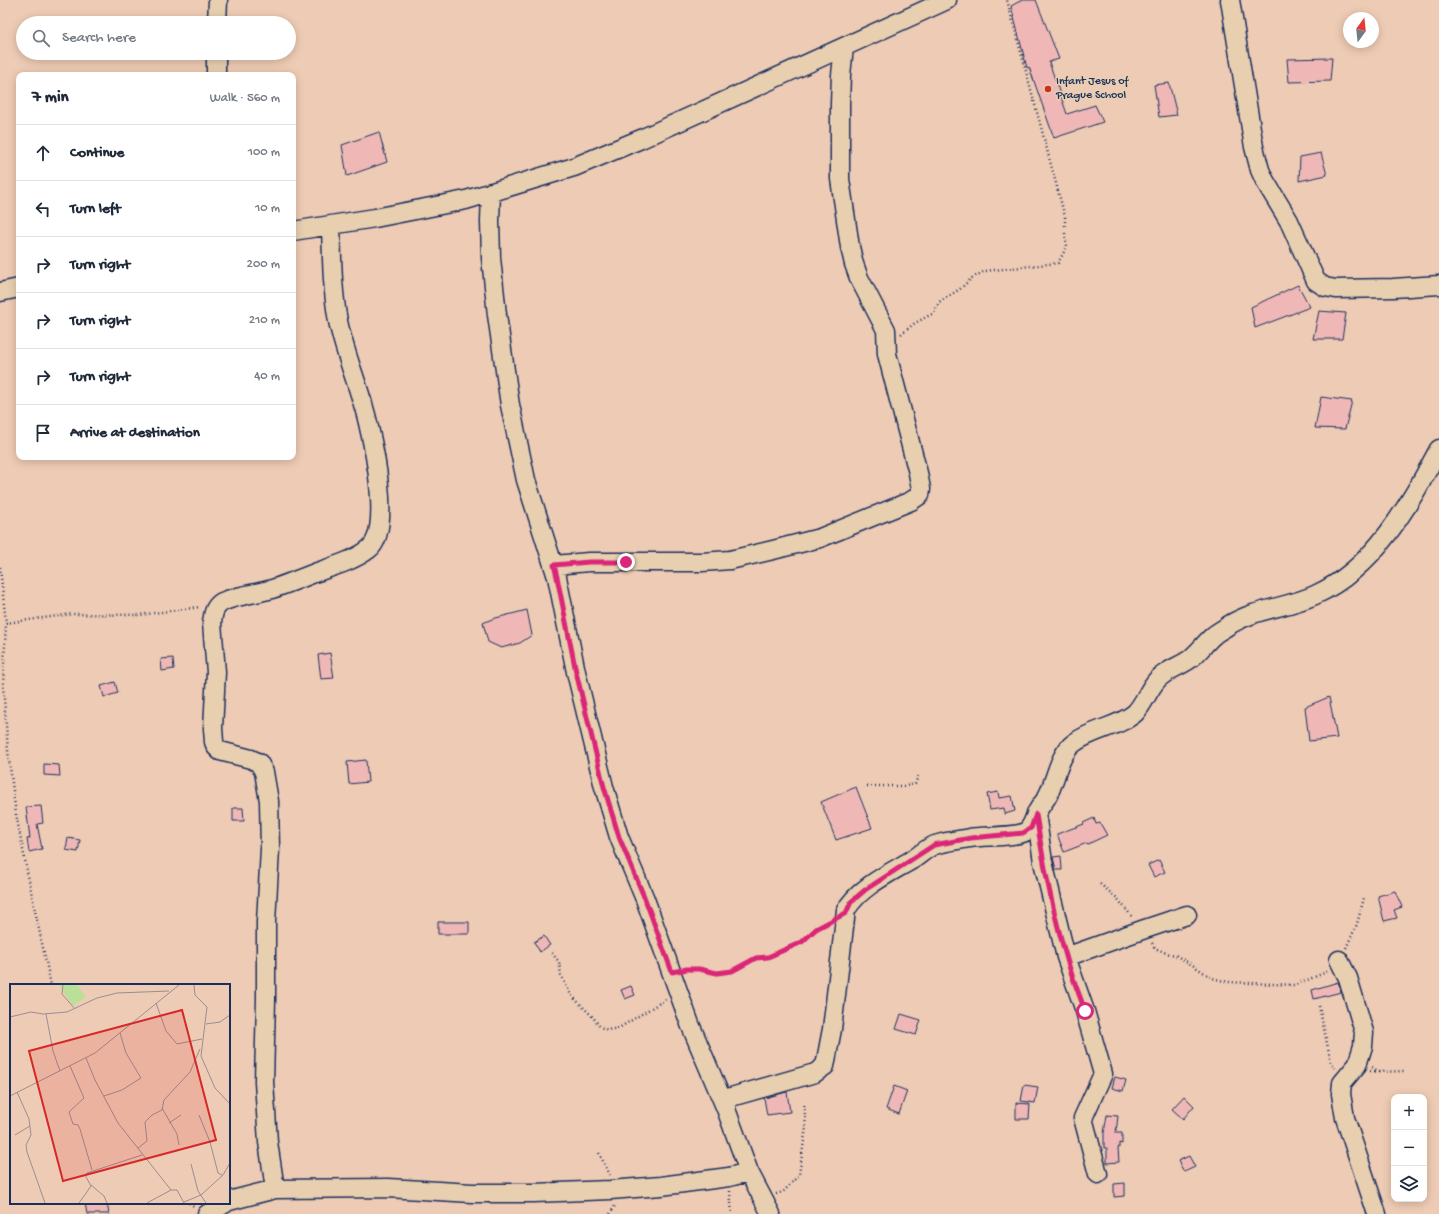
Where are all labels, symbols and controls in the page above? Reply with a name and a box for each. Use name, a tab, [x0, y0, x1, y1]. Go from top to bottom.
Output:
north arrow	[1343, 12, 1379, 48]
search box	[16, 16, 296, 60]
icon: search	[30, 27, 52, 49]
text: Search here	[62, 29, 136, 47]
place label: Infant Jesus of Prague School	[1055, 75, 1129, 103]
marker: Infant Jesus of Prague School	[1043, 84, 1053, 94]
text: 7 min	[32, 88, 69, 108]
text: Walk · 560 m	[210, 91, 280, 106]
icon: ahead	[32, 142, 54, 164]
text: Continue	[70, 144, 124, 162]
text: 100 m	[248, 145, 280, 160]
icon: left	[32, 198, 54, 220]
text: Turn left	[70, 200, 121, 218]
text: 10 m	[255, 201, 280, 216]
icon: right	[32, 254, 54, 276]
text: Turn right	[70, 256, 130, 274]
text: 200 m	[247, 257, 280, 272]
icon: right	[32, 310, 54, 332]
text: Turn right	[70, 312, 130, 330]
text: 210 m	[249, 313, 280, 328]
icon: right	[32, 366, 54, 388]
text: Turn right	[70, 368, 130, 386]
text: 40 m	[254, 369, 280, 384]
icon: arrive	[32, 422, 54, 444]
text: Arrive at destination	[70, 424, 200, 442]
route end	[617, 553, 635, 571]
inset map	[10, 984, 230, 1204]
route start	[1076, 1002, 1094, 1020]
map controls	[1391, 1094, 1427, 1202]
button: +	[1391, 1094, 1427, 1130]
button: −	[1391, 1130, 1427, 1166]
button: layers	[1391, 1166, 1427, 1202]

